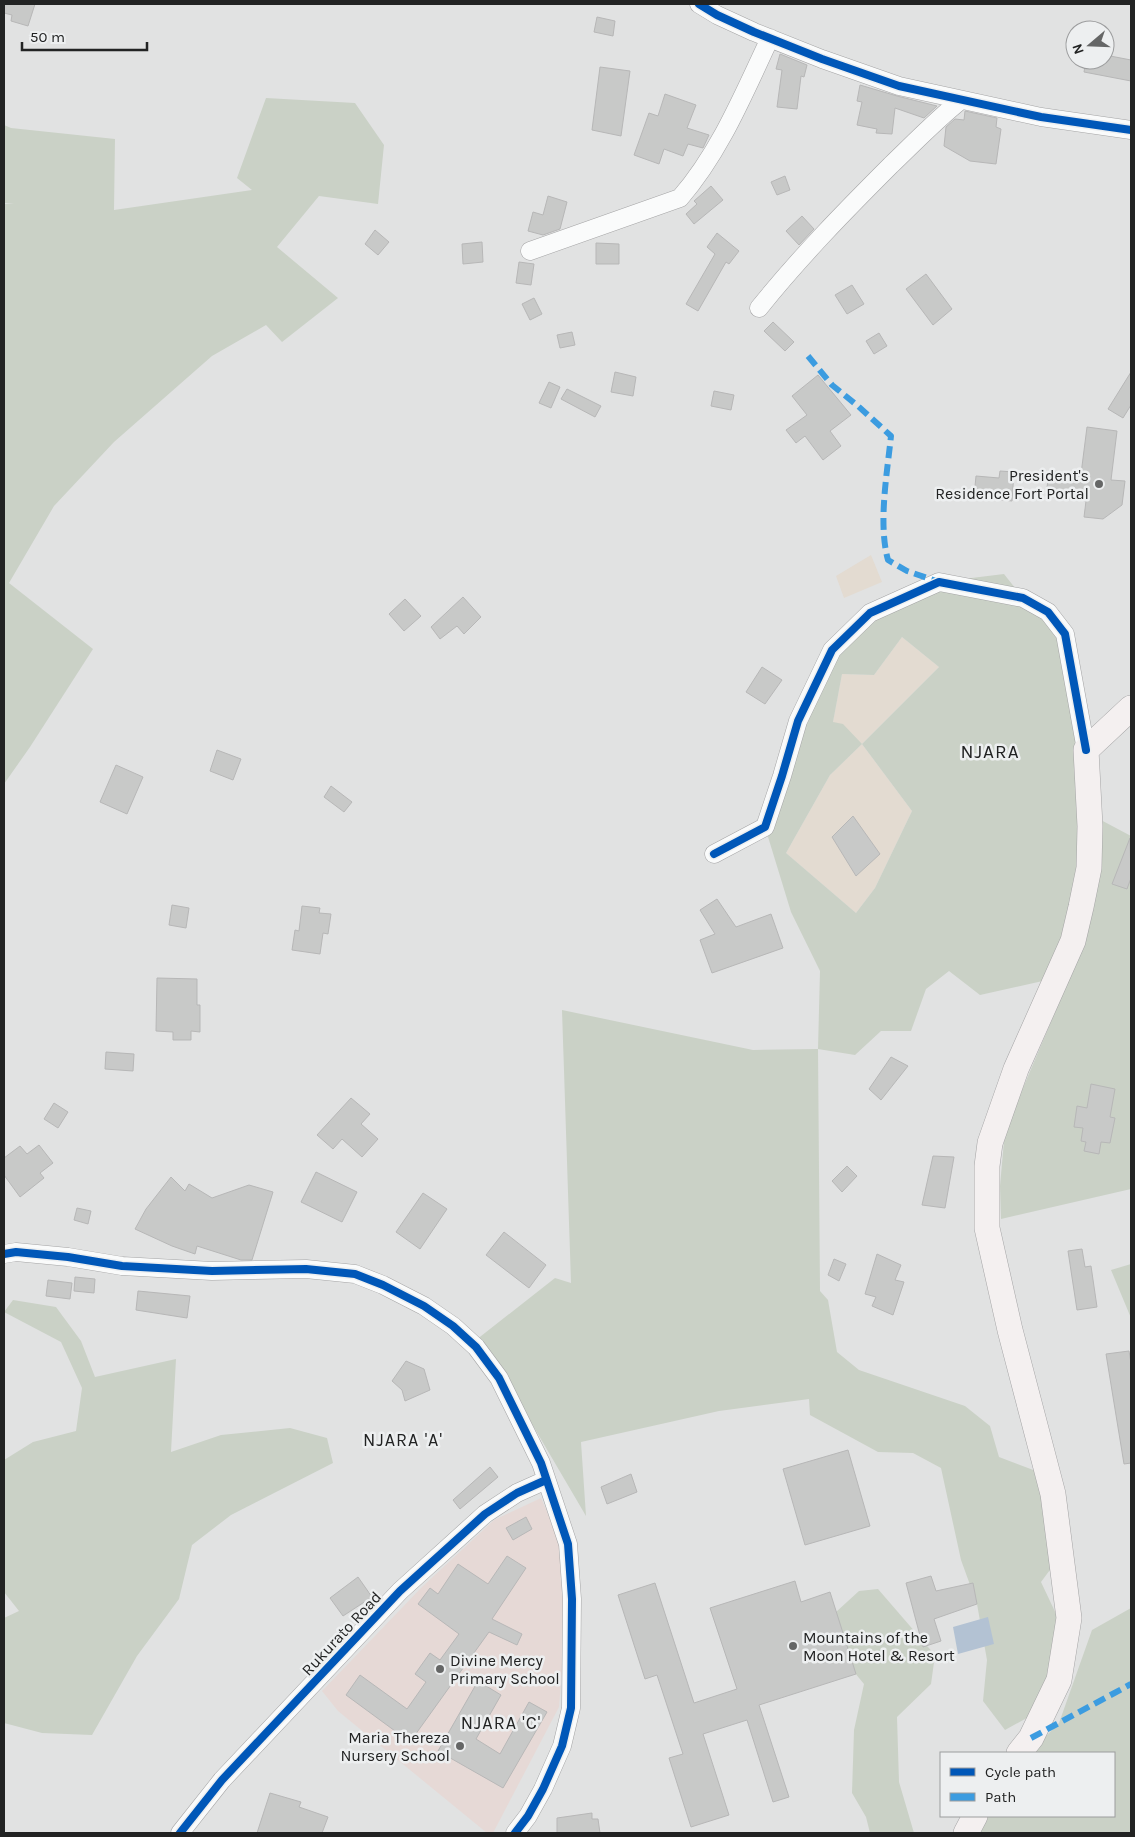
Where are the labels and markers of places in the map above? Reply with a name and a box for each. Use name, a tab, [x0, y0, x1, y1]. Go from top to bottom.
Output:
place label: President's Residence Fort Portal	[935, 466, 1089, 503]
marker: President's Residence Fort Portal	[1093, 478, 1105, 490]
place label: Mountains of the Moon Hotel & Resort	[803, 1628, 955, 1665]
marker: Mountains of the Moon Hotel & Resort	[787, 1640, 799, 1652]
place label: Divine Mercy Primary School	[450, 1651, 560, 1688]
marker: Divine Mercy Primary School	[434, 1663, 446, 1675]
place label: Maria Thereza Nursery School	[340, 1728, 450, 1765]
marker: Maria Thereza Nursery School	[454, 1740, 466, 1752]

